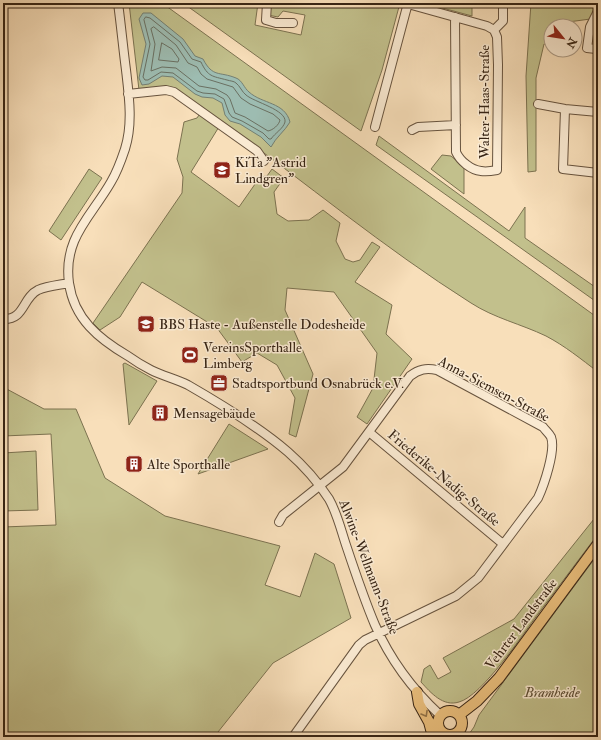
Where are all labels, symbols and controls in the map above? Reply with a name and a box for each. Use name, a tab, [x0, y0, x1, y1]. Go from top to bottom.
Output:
north arrow	[543, 18, 583, 58]
text: N	[563, 34, 580, 51]
street label: Walter-Haas-Straße	[476, 45, 493, 160]
place label: KiTa "Astrid Lindgren"	[235, 154, 306, 187]
school or university icon: KiTa "Astrid Lindgren"	[212, 160, 232, 180]
school or university icon: BBS Haste - Außenstelle Dodesheide	[136, 314, 156, 334]
place label: BBS Haste - Außenstelle Dodesheide	[159, 316, 365, 333]
place label: VereinsSporthalle Limberg	[203, 339, 302, 372]
sports icon: VereinsSporthalle Limberg	[180, 345, 200, 365]
street label: Anna-Siemsen-Straße	[435, 352, 553, 426]
office icon: Stadtsportbund Osnabrück e.V.	[209, 373, 229, 393]
place label: Stadtsportbund Osnabrück e.V.	[232, 375, 404, 393]
building icon: Mensagebäude	[150, 403, 170, 423]
place label: Mensagebäude	[173, 405, 255, 422]
street label: Friederike-Nadig-Straße	[384, 426, 504, 530]
building icon: Alte Sporthalle	[124, 454, 144, 474]
place label: Alte Sporthalle	[146, 456, 230, 474]
street label: Alwine-Wellmann-Straße	[335, 496, 403, 637]
street label: Vehrter Landstraße	[481, 575, 561, 673]
park label: Bramheide	[523, 684, 580, 701]
one-way arrow	[420, 710, 427, 717]

